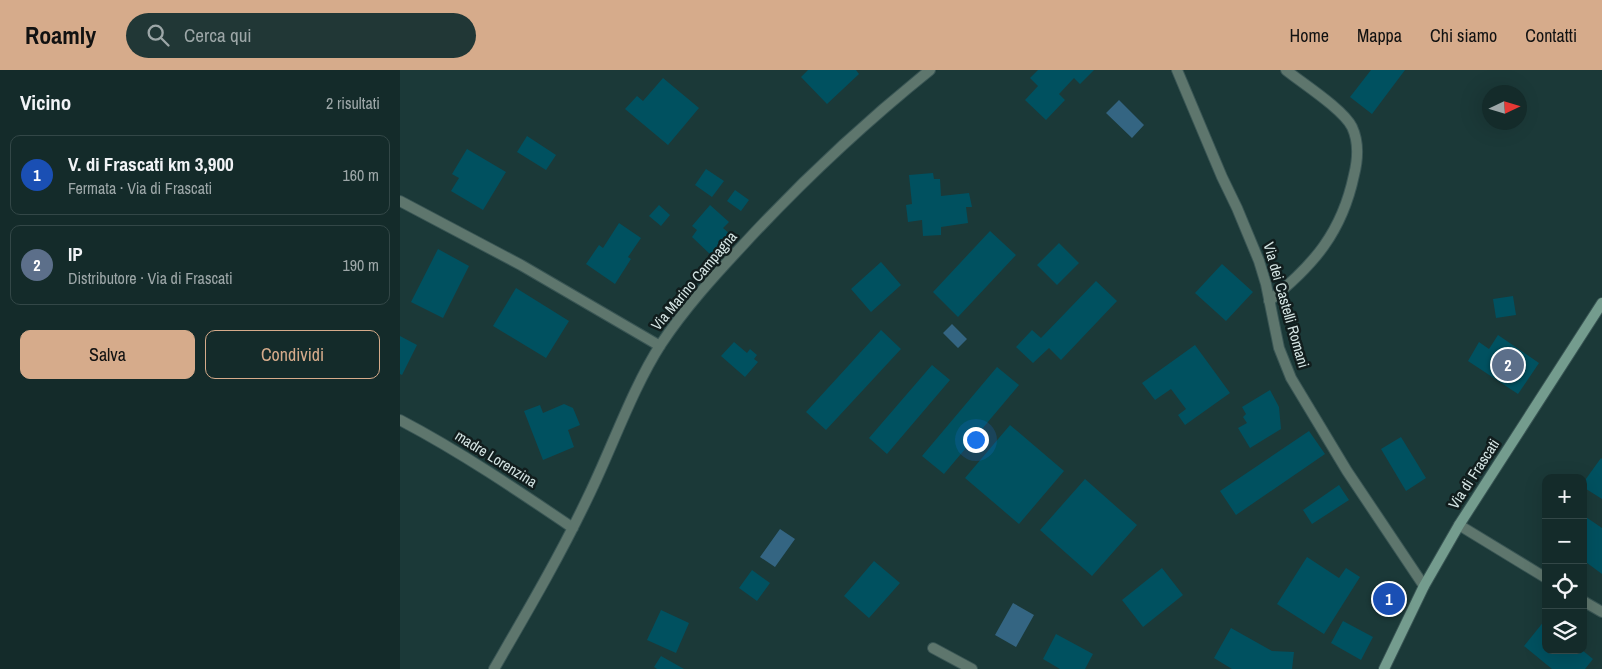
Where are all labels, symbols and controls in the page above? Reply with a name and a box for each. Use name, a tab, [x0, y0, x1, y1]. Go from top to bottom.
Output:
search box	[126, 13, 476, 58]
text: Roamly	[25, 19, 96, 51]
icon: search	[144, 21, 172, 49]
text: Cerca qui	[184, 22, 252, 48]
text: Home	[1290, 23, 1329, 48]
text: Mappa	[1357, 23, 1402, 48]
text: Chi siamo	[1430, 23, 1497, 48]
text: Contatti	[1525, 23, 1577, 48]
north arrow	[1482, 85, 1527, 130]
text: Vicino	[20, 88, 71, 117]
text: 2 risultati	[326, 92, 380, 114]
text: V. di Frascati km 3,900	[68, 151, 234, 177]
text: 1	[33, 164, 41, 186]
text: 160 m	[343, 164, 379, 186]
text: Fermata · Via di Frascati	[68, 177, 212, 199]
street label: Via Marino Campagna	[646, 226, 741, 335]
street label: Via dei Castelli Romani	[1259, 240, 1314, 370]
text: IP	[68, 241, 83, 267]
text: 2	[33, 254, 41, 276]
text: 190 m	[343, 254, 379, 276]
text: Distributore · Via di Frascati	[68, 267, 233, 289]
button: Salva	[20, 330, 195, 379]
button: Condividi	[205, 330, 380, 379]
pin: 2	[1492, 346, 1524, 384]
street label: madre Lorenzina	[451, 425, 541, 492]
your location	[963, 427, 989, 453]
street label: Via di Frascati	[1443, 435, 1504, 513]
map controls	[1542, 474, 1587, 654]
button: +	[1542, 474, 1587, 519]
button: −	[1542, 519, 1587, 564]
button: locate	[1542, 564, 1587, 609]
pin: 1	[1373, 580, 1405, 618]
button: layers	[1542, 609, 1587, 654]

